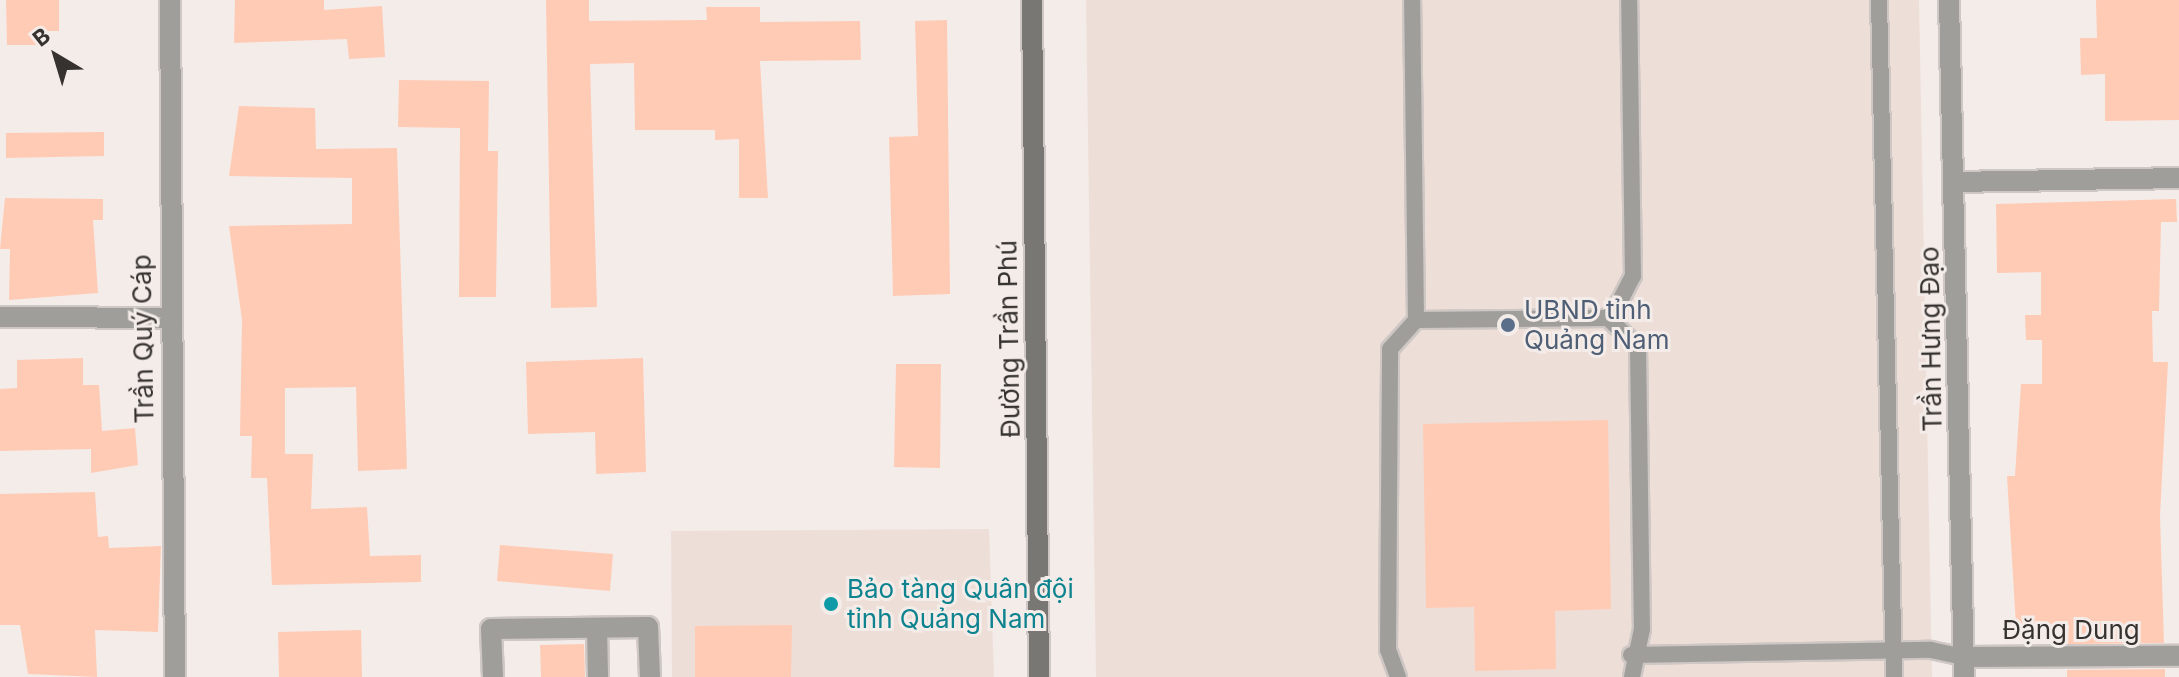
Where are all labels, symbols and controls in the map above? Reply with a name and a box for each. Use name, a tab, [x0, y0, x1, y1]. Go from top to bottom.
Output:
north arrow	[16, 16, 96, 96]
text: B	[27, 22, 55, 52]
street label: Đường Trần Phú	[992, 240, 1026, 438]
street label: Trần Hưng Đạo	[1914, 246, 1948, 432]
street label: Trần Quý Cáp	[126, 254, 160, 424]
place label: UBND tỉnh Quảng Nam	[1524, 294, 1669, 356]
marker: UBND tỉnh Quảng Nam	[1499, 316, 1517, 334]
place label: Bảo tàng Quân đội tỉnh Quảng Nam	[847, 573, 1074, 634]
marker: Bảo tàng Quân đội tỉnh Quảng Nam	[822, 595, 840, 613]
street label: Đặng Dung	[2002, 614, 2140, 646]

